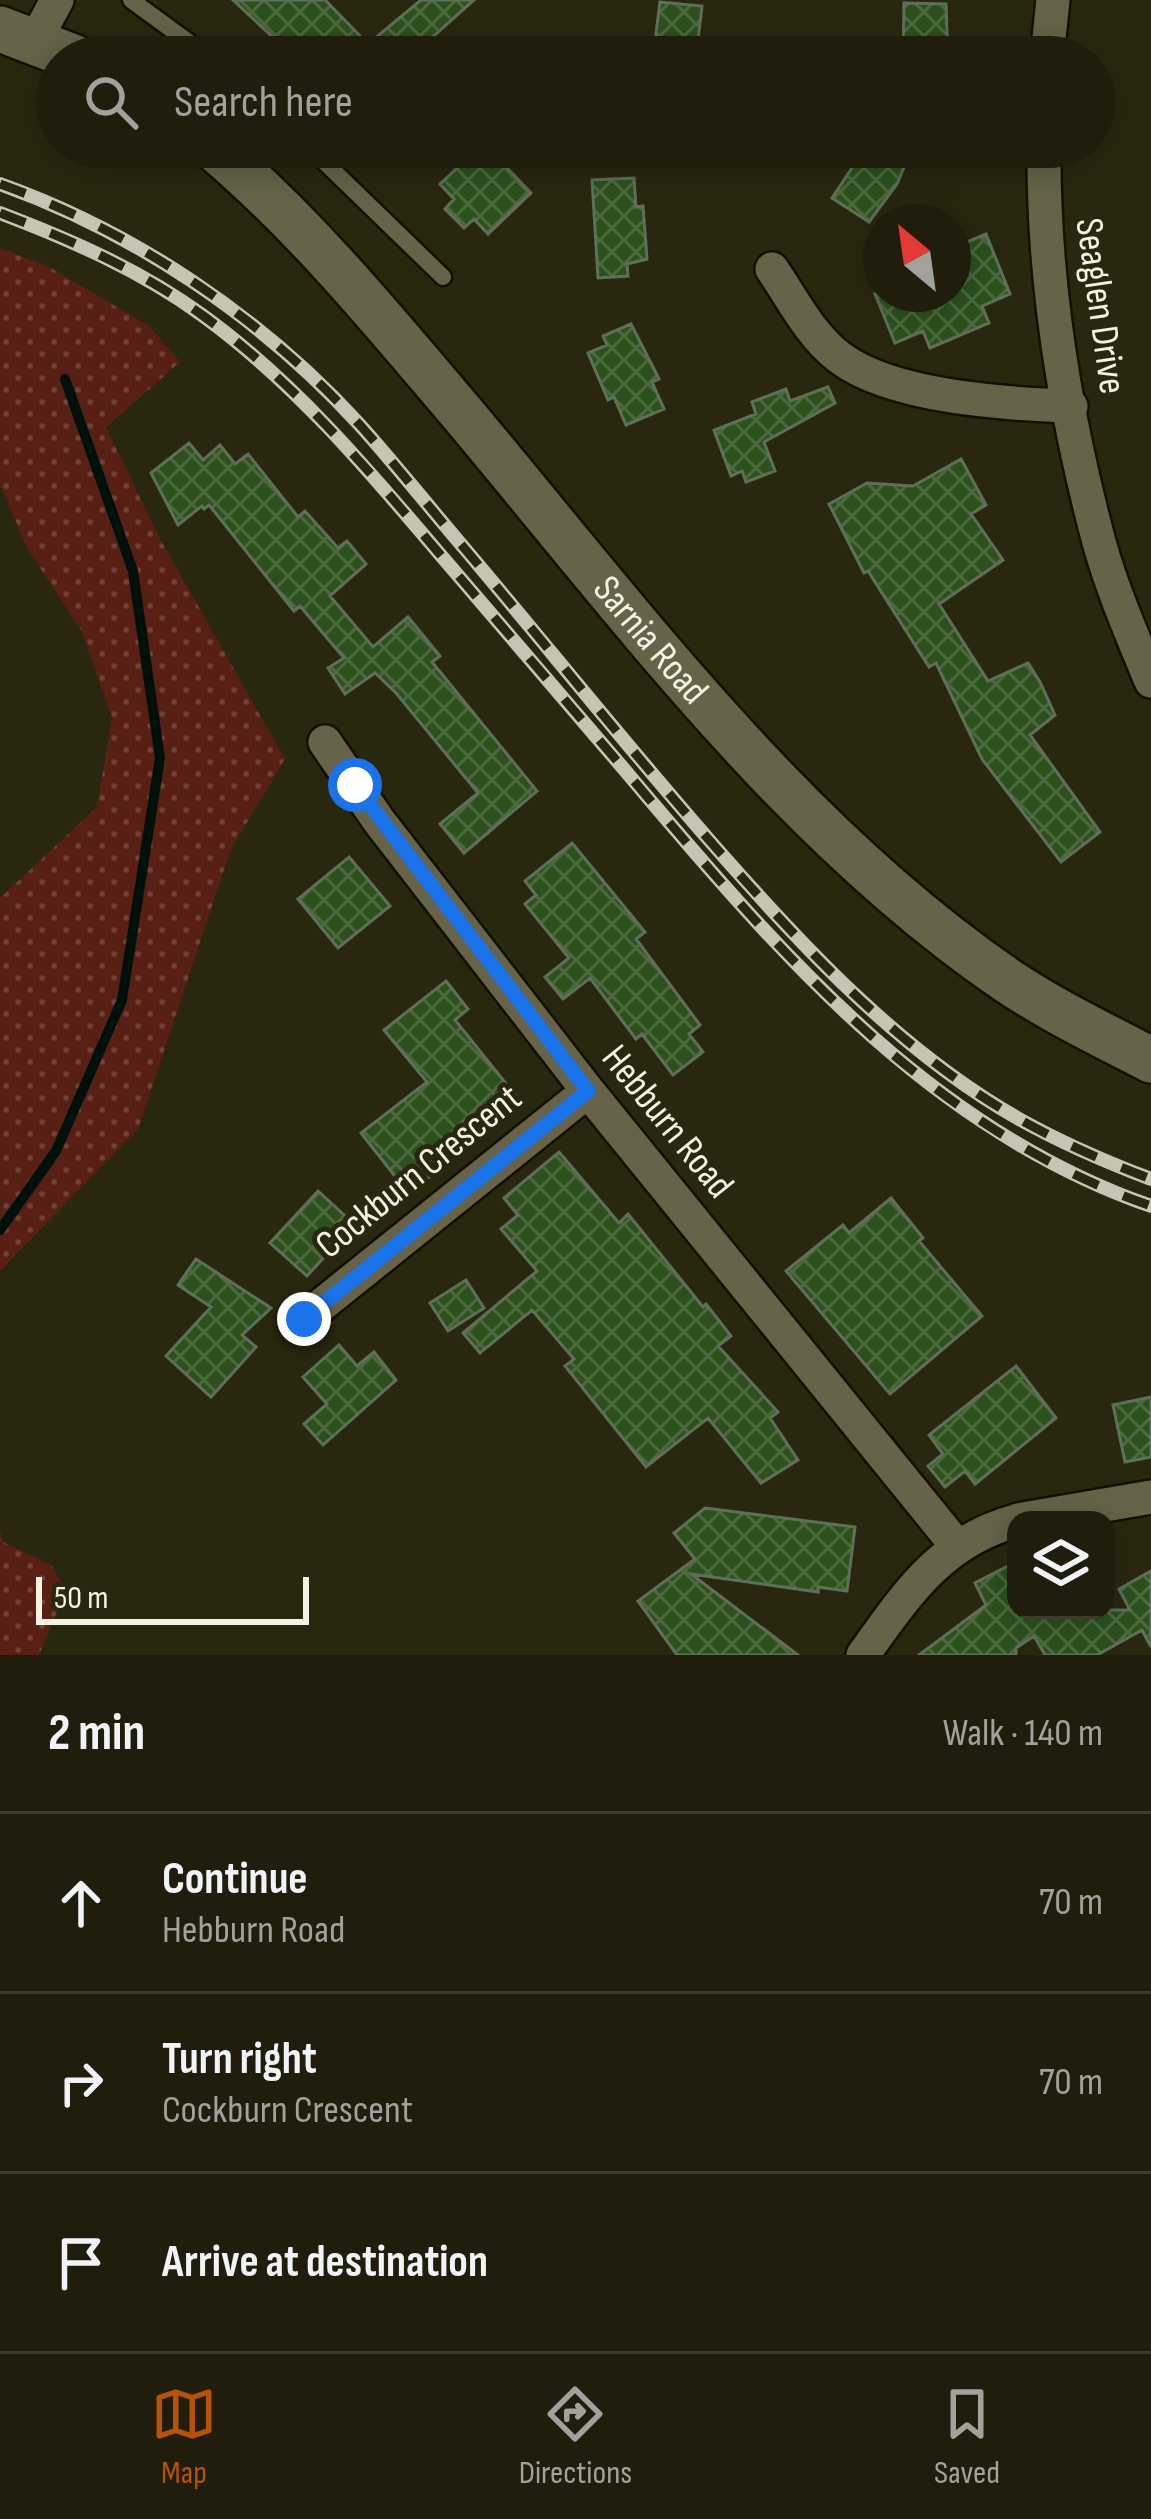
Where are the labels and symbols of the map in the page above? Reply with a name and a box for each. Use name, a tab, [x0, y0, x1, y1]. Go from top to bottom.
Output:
north arrow	[863, 204, 971, 312]
street label: Seaglen Drive	[1064, 215, 1136, 397]
street label: Sarnia Road	[583, 567, 718, 714]
route start	[328, 758, 382, 812]
street label: Hebburn Road	[591, 1036, 743, 1208]
street label: Cockburn Crescent	[307, 1075, 531, 1269]
route end	[277, 1292, 331, 1346]
scale bar	[36, 1571, 309, 1624]

